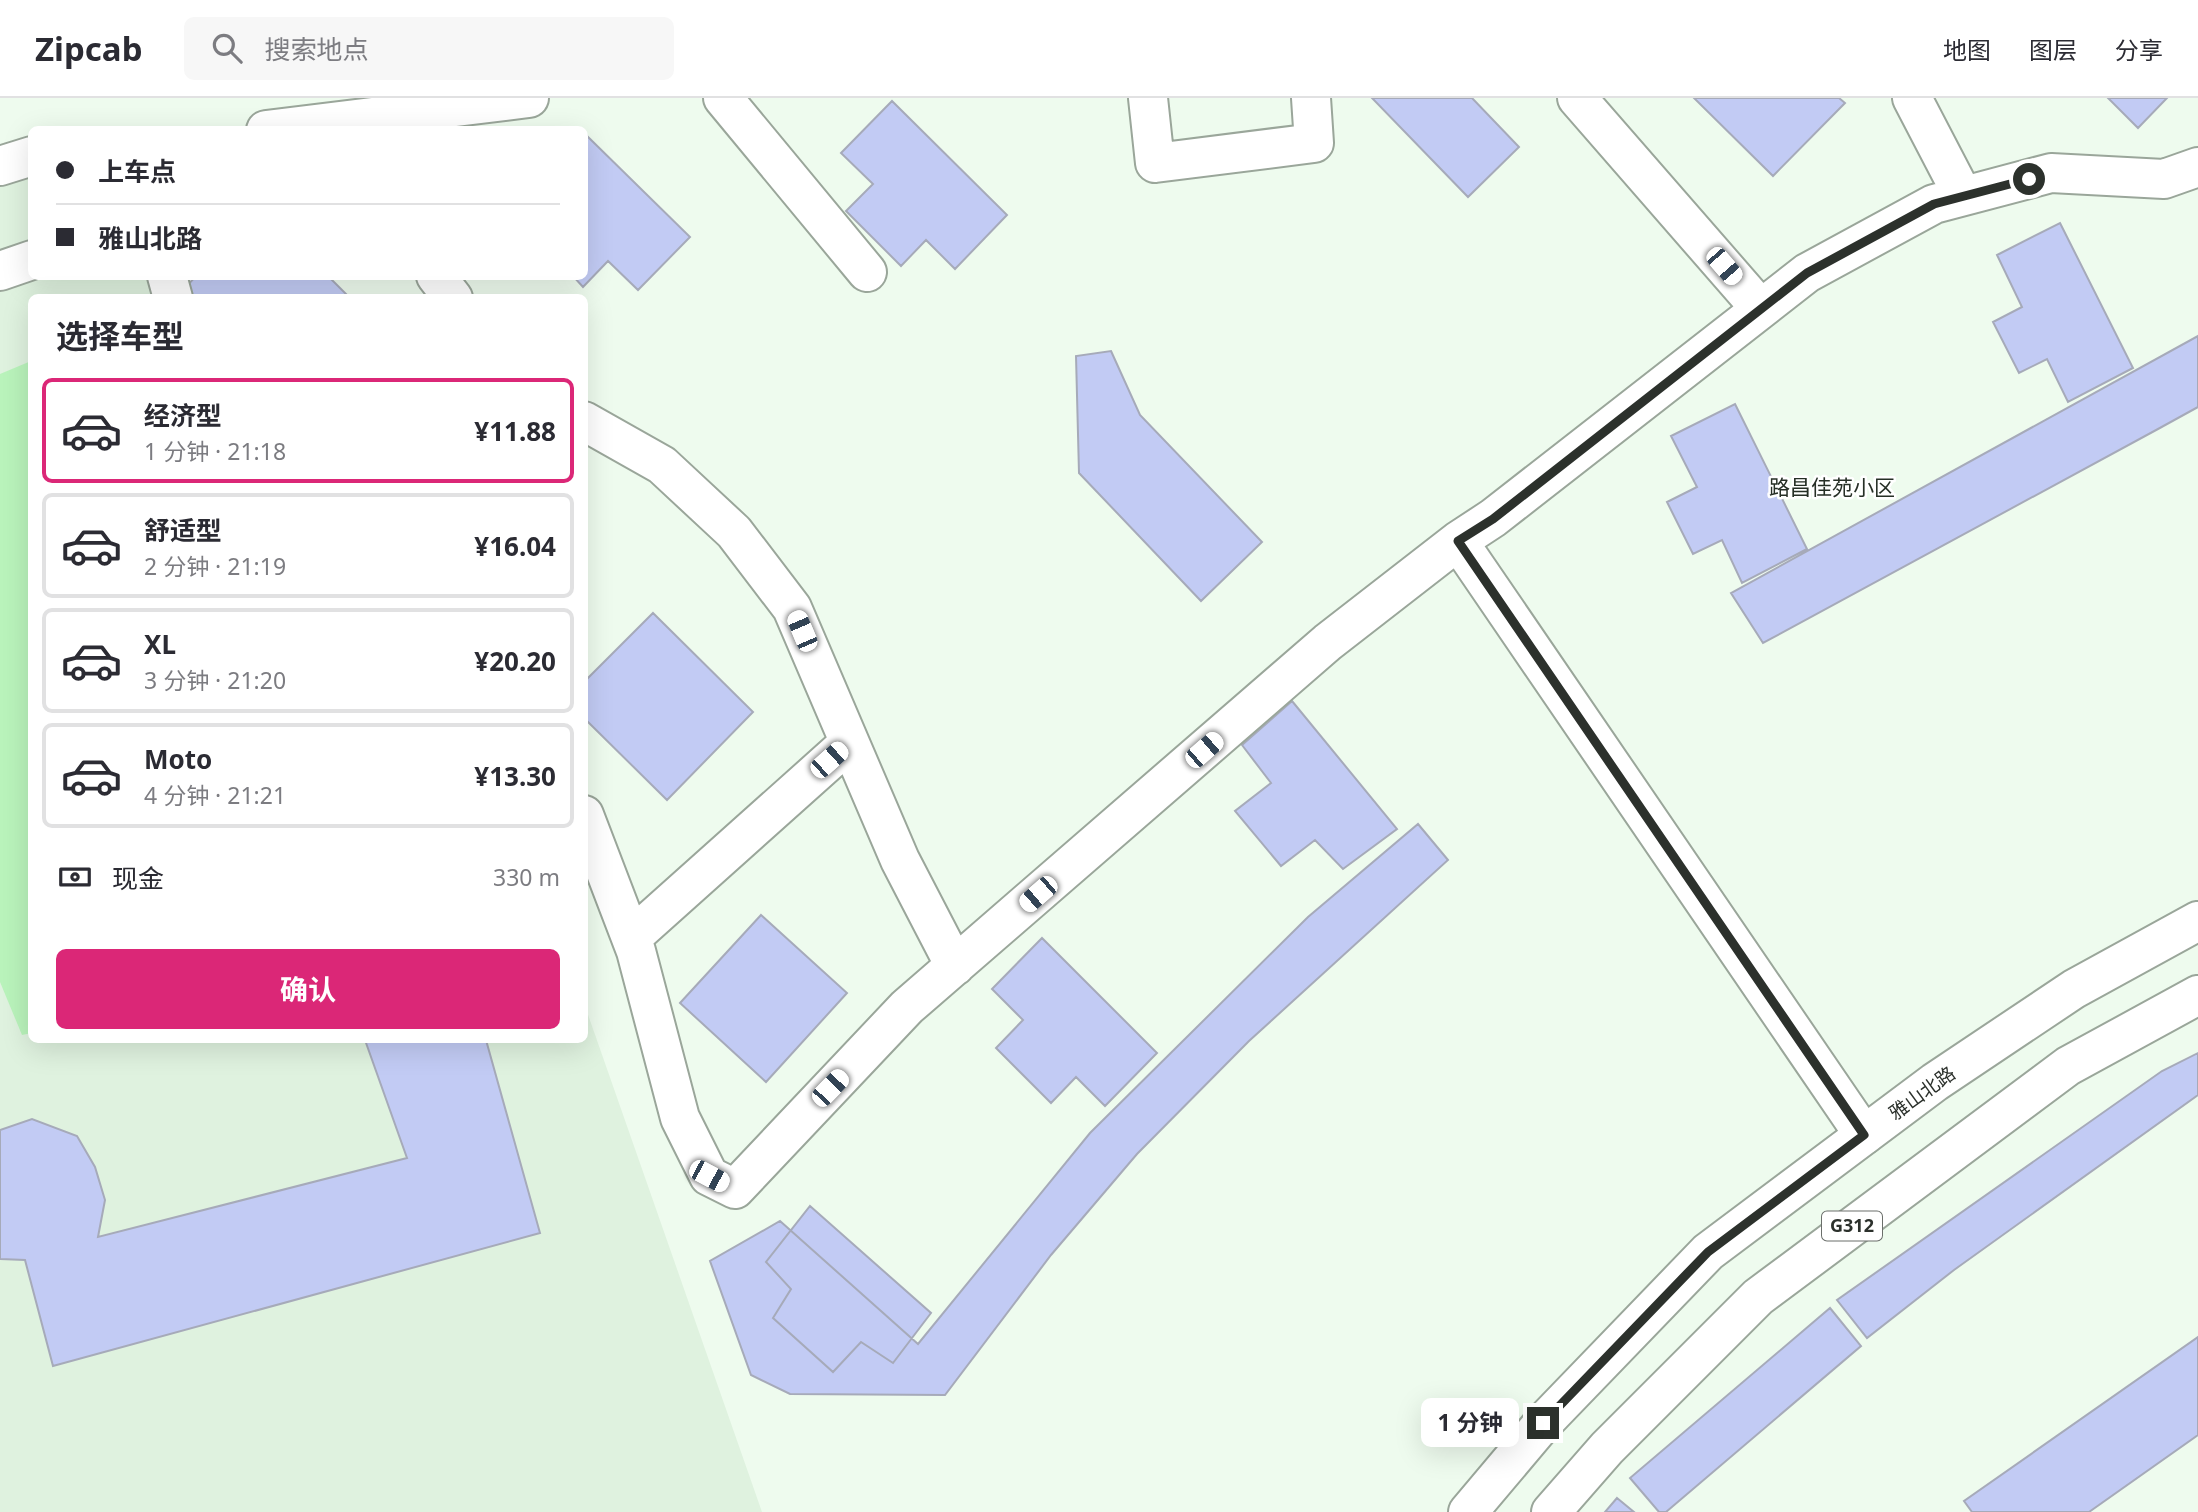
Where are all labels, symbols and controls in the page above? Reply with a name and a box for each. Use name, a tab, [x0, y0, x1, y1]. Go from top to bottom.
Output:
search box	[184, 17, 674, 80]
text: Zipcab	[35, 26, 142, 71]
icon: search	[208, 29, 246, 67]
text: 搜索地点	[264, 31, 369, 67]
text: 地图	[1943, 33, 1991, 66]
text: 图层	[2029, 33, 2077, 66]
text: 分享	[2115, 33, 2163, 66]
text: 上车点	[98, 153, 176, 189]
route start	[2013, 163, 2045, 195]
text: 雅山北路	[98, 220, 202, 256]
car	[1703, 243, 1746, 289]
text: 选择车型	[56, 314, 184, 357]
text: 经济型	[144, 397, 222, 433]
icon: car	[60, 399, 123, 462]
text: ¥11.88	[474, 413, 556, 449]
text: 1 分钟 · 21:18	[144, 435, 286, 467]
district label: 路昌佳苑小区	[1769, 473, 1895, 501]
text: 舒适型	[144, 512, 222, 548]
icon: car	[60, 514, 123, 577]
text: ¥16.04	[474, 528, 556, 564]
text: 2 分钟 · 21:19	[144, 550, 286, 582]
car	[785, 608, 820, 654]
text: XL	[144, 626, 176, 662]
icon: car	[60, 629, 123, 692]
text: ¥20.20	[474, 643, 556, 679]
text: 3 分钟 · 21:20	[144, 664, 286, 696]
car	[1182, 728, 1227, 772]
car	[807, 738, 852, 782]
text: Moto	[144, 741, 212, 777]
icon: car	[60, 744, 123, 807]
text: ¥13.30	[474, 758, 556, 794]
text: 4 分钟 · 21:21	[144, 779, 286, 811]
icon: cash	[56, 858, 94, 896]
text: 现金	[112, 860, 164, 896]
text: 330 m	[493, 861, 560, 893]
car	[1016, 872, 1061, 916]
button: 确认	[56, 949, 560, 1029]
street label: 雅山北路	[1884, 1060, 1960, 1126]
car	[808, 1066, 853, 1110]
car	[686, 1157, 733, 1195]
road number: G312	[1822, 1212, 1882, 1240]
callout: 1 分钟	[1420, 1398, 1518, 1448]
text: 1 分钟	[1437, 1406, 1503, 1438]
route end	[1527, 1407, 1559, 1439]

